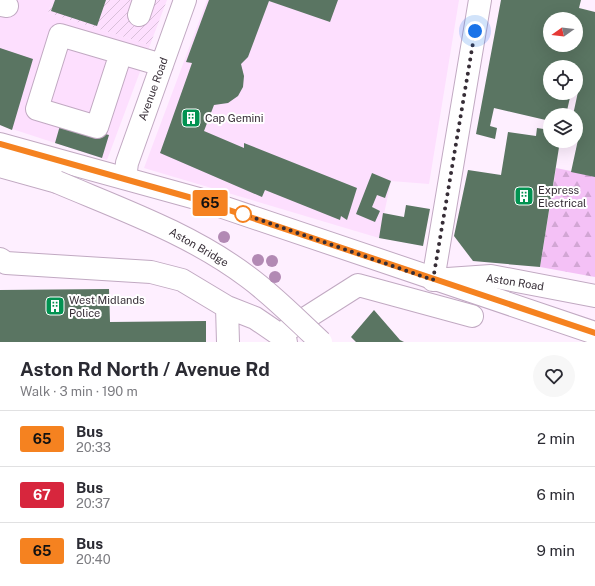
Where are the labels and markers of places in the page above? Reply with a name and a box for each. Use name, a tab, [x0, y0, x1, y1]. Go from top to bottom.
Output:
building icon: Cap Gemini	[180, 107, 202, 129]
place label: Cap Gemini	[205, 112, 263, 124]
place label: Express Electrical	[538, 184, 586, 209]
building icon: Express Electrical	[513, 185, 535, 207]
unlabelled marker	[234, 205, 252, 223]
place label: West Midlands Police	[69, 294, 145, 319]
building icon: West Midlands Police	[44, 295, 66, 317]

